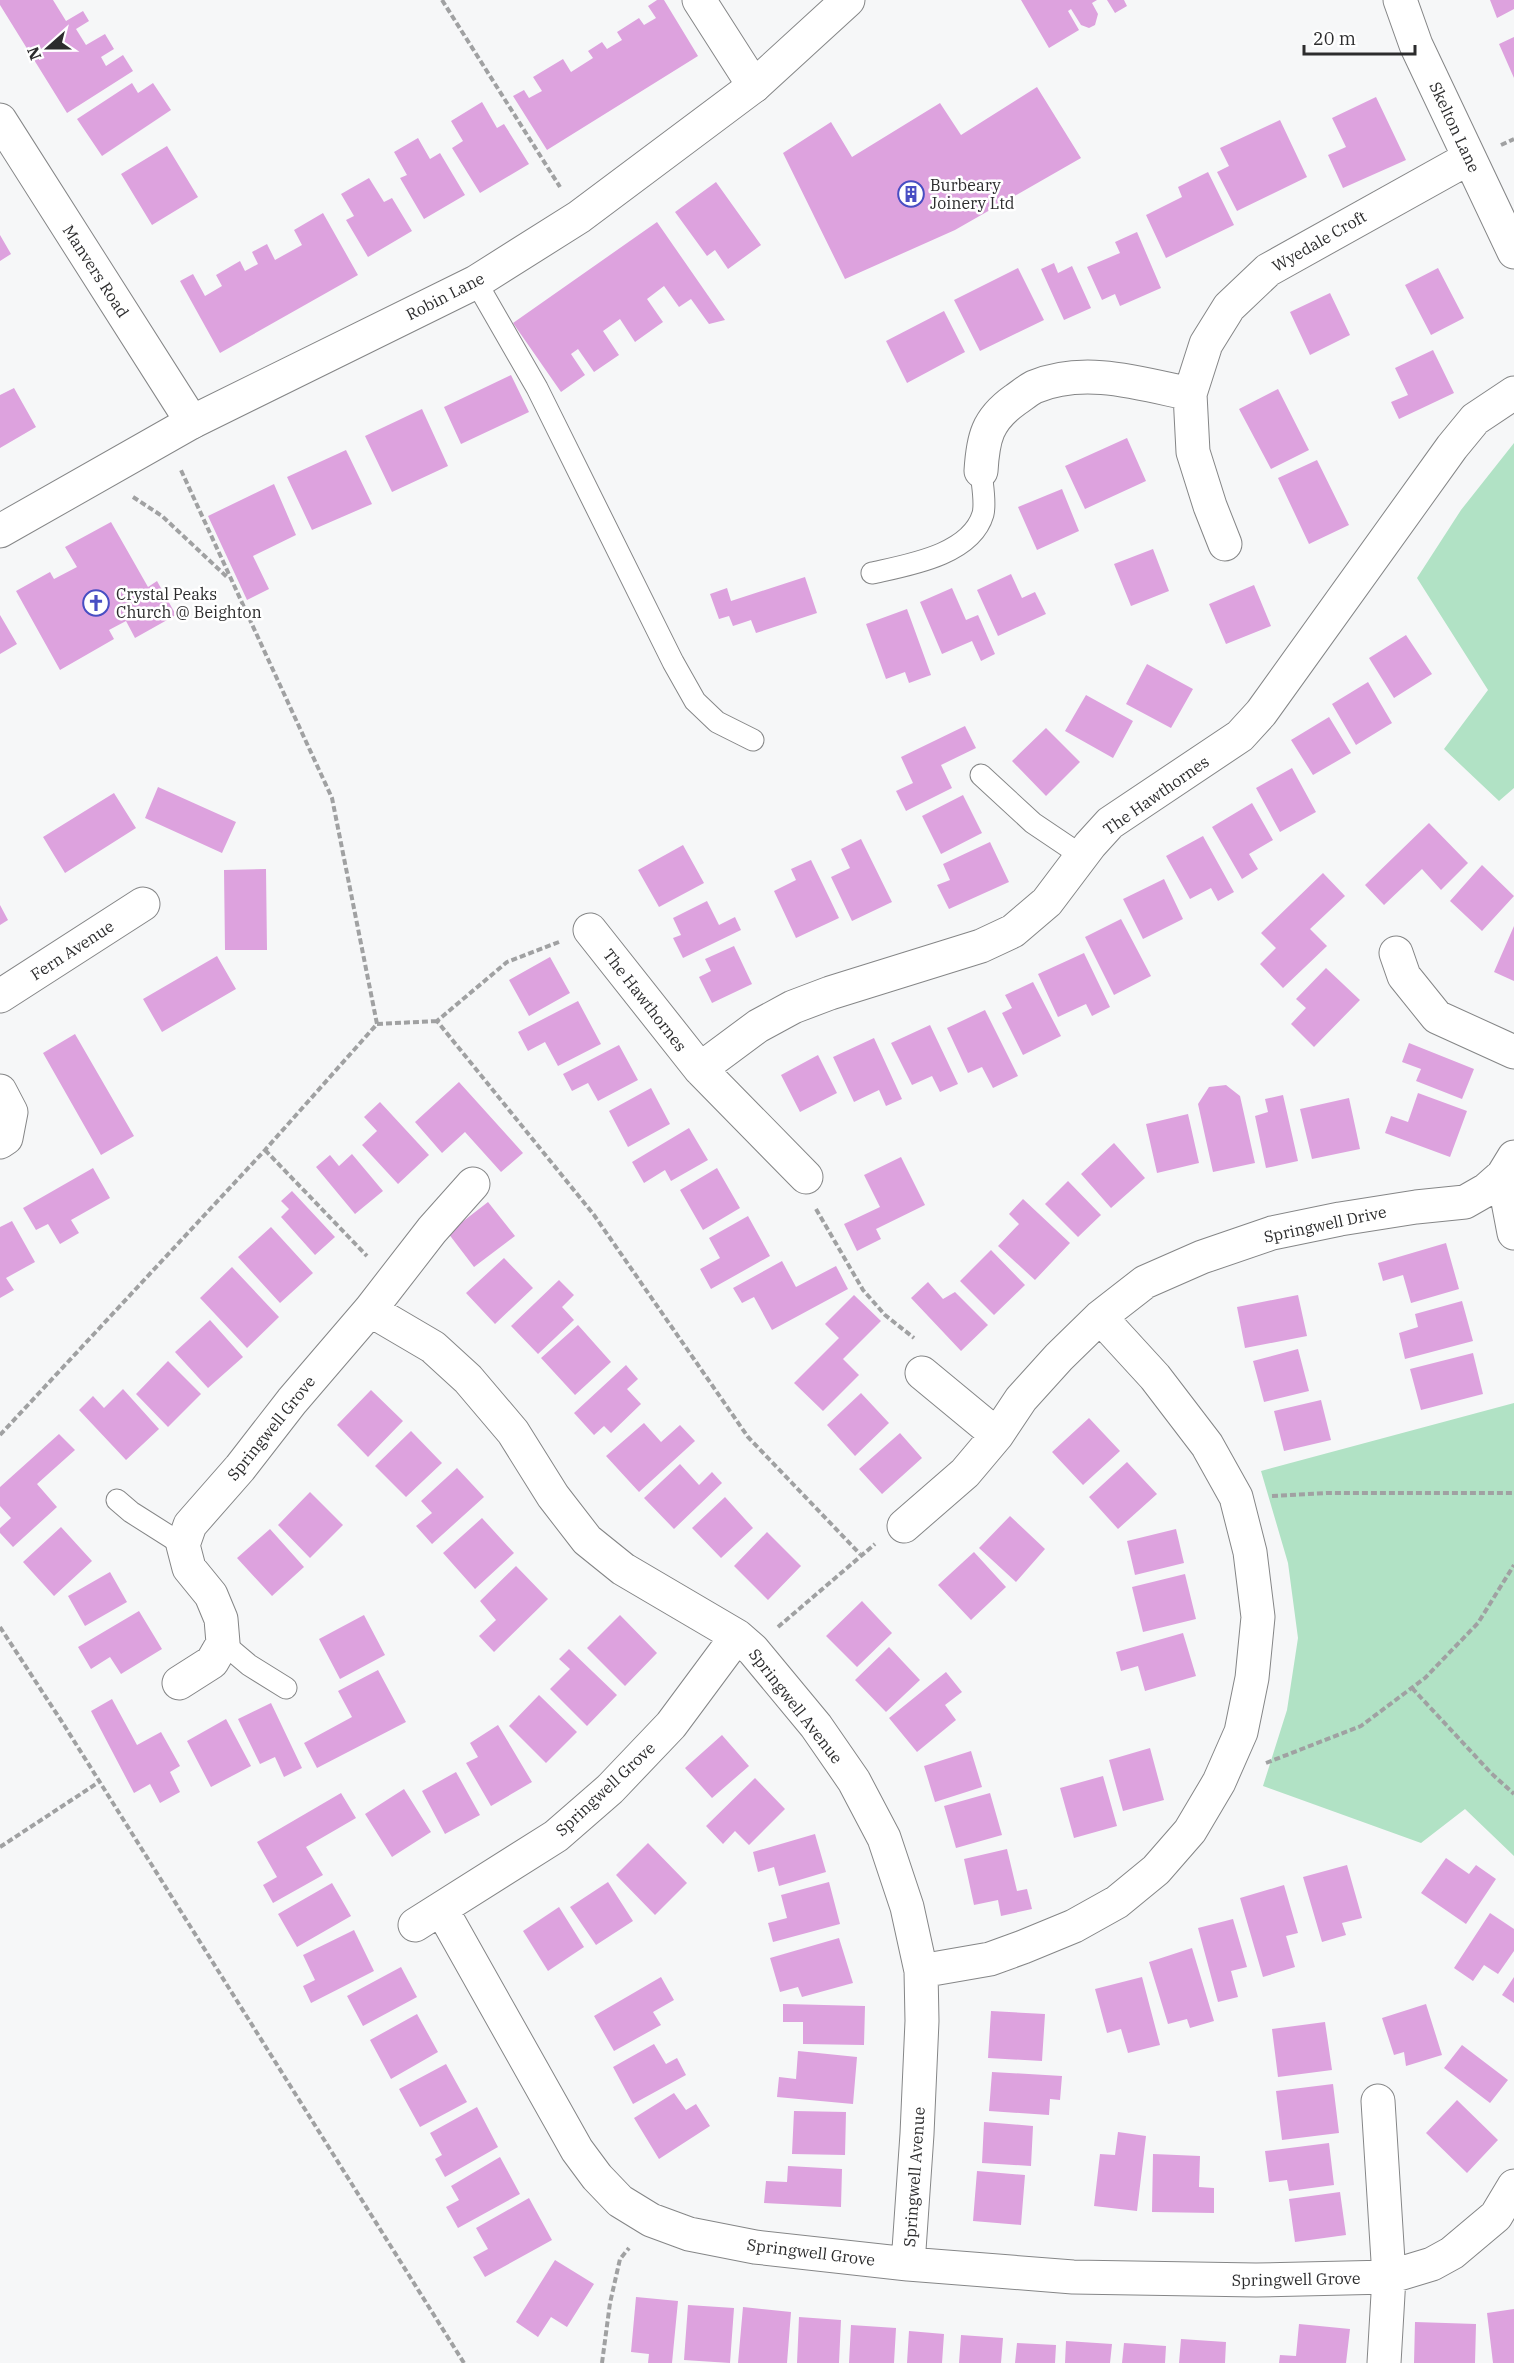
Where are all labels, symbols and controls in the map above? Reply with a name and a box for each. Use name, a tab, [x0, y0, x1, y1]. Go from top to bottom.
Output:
north arrow	[18, 18, 78, 78]
scale bar	[1304, 18, 1415, 56]
text: 20 m	[1313, 27, 1356, 50]
text: N	[22, 44, 46, 63]
street label: Skelton Lane	[1425, 79, 1485, 175]
place label: Burbeary Joinery Ltd	[930, 175, 1015, 213]
building icon: Burbeary Joinery Ltd	[896, 179, 926, 209]
street label: Wyedale Croft	[1268, 206, 1370, 276]
street label: Manvers Road	[59, 221, 134, 321]
street label: Robin Lane	[403, 268, 487, 324]
place label: Crystal Peaks Church @ Beighton	[116, 584, 262, 622]
church icon: Crystal Peaks Church @ Beighton	[81, 588, 111, 618]
street label: The Hawthornes	[1099, 751, 1213, 839]
street label: Fern Avenue	[27, 916, 117, 984]
street label: The Hawthornes	[599, 945, 691, 1055]
street label: Springwell Drive	[1262, 1201, 1388, 1247]
street label: Springwell Grove	[223, 1372, 319, 1484]
street label: Springwell Avenue	[745, 1644, 847, 1768]
street label: Springwell Grove	[551, 1738, 659, 1840]
street label: Springwell Avenue	[899, 2106, 929, 2248]
street label: Springwell Grove	[746, 2234, 876, 2270]
street label: Springwell Grove	[1231, 2268, 1361, 2290]

